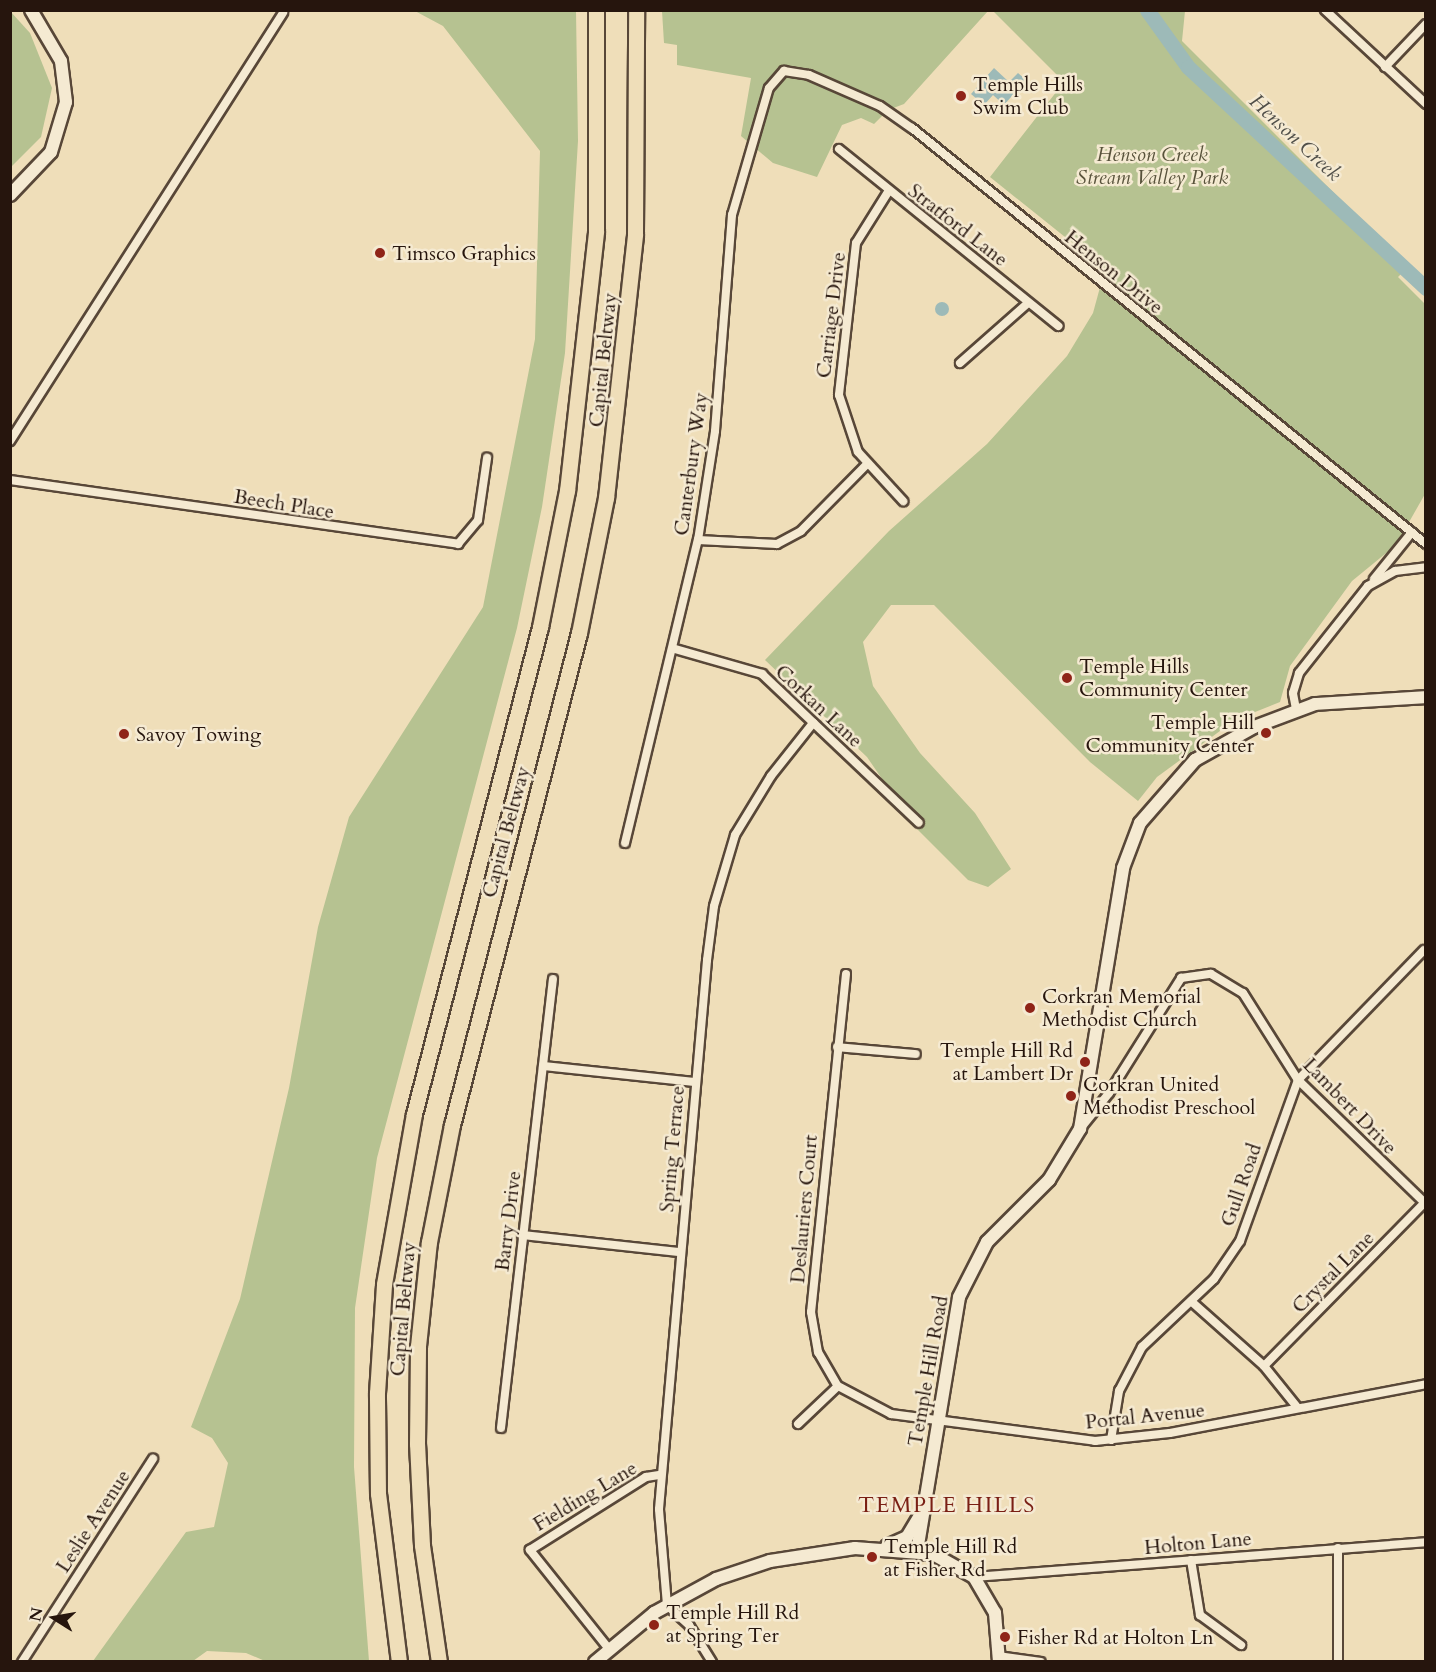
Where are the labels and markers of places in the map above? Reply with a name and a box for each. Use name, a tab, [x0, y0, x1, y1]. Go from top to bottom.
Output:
place label: Temple Hills Swim Club	[973, 72, 1083, 119]
marker: Temple Hills Swim Club	[954, 89, 968, 103]
place label: Timsco Graphics	[392, 241, 536, 265]
marker: Timsco Graphics	[373, 246, 387, 260]
place label: Temple Hills Community Center	[1079, 654, 1248, 701]
marker: Temple Hills Community Center	[1060, 671, 1074, 685]
place label: Temple Hill Community Center	[1085, 710, 1254, 757]
place label: Savoy Towing	[136, 722, 261, 746]
marker: Temple Hill Community Center	[1259, 726, 1273, 740]
marker: Savoy Towing	[117, 727, 131, 741]
place label: Corkran Memorial Methodist Church	[1042, 984, 1201, 1031]
marker: Corkran Memorial Methodist Church	[1023, 1001, 1037, 1015]
place label: Temple Hill Rd at Lambert Dr	[940, 1038, 1073, 1085]
marker: Temple Hill Rd at Lambert Dr	[1078, 1055, 1092, 1069]
place label: Corkran United Methodist Preschool	[1083, 1072, 1255, 1119]
marker: Corkran United Methodist Preschool	[1064, 1089, 1078, 1103]
place label: Temple Hill Rd at Fisher Rd	[884, 1534, 1017, 1581]
marker: Temple Hill Rd at Fisher Rd	[865, 1550, 879, 1564]
place label: Temple Hill Rd at Spring Ter	[666, 1601, 799, 1648]
marker: Temple Hill Rd at Spring Ter	[647, 1618, 661, 1632]
place label: Fisher Rd at Holton Ln	[1017, 1625, 1214, 1649]
marker: Fisher Rd at Holton Ln	[998, 1630, 1012, 1644]

